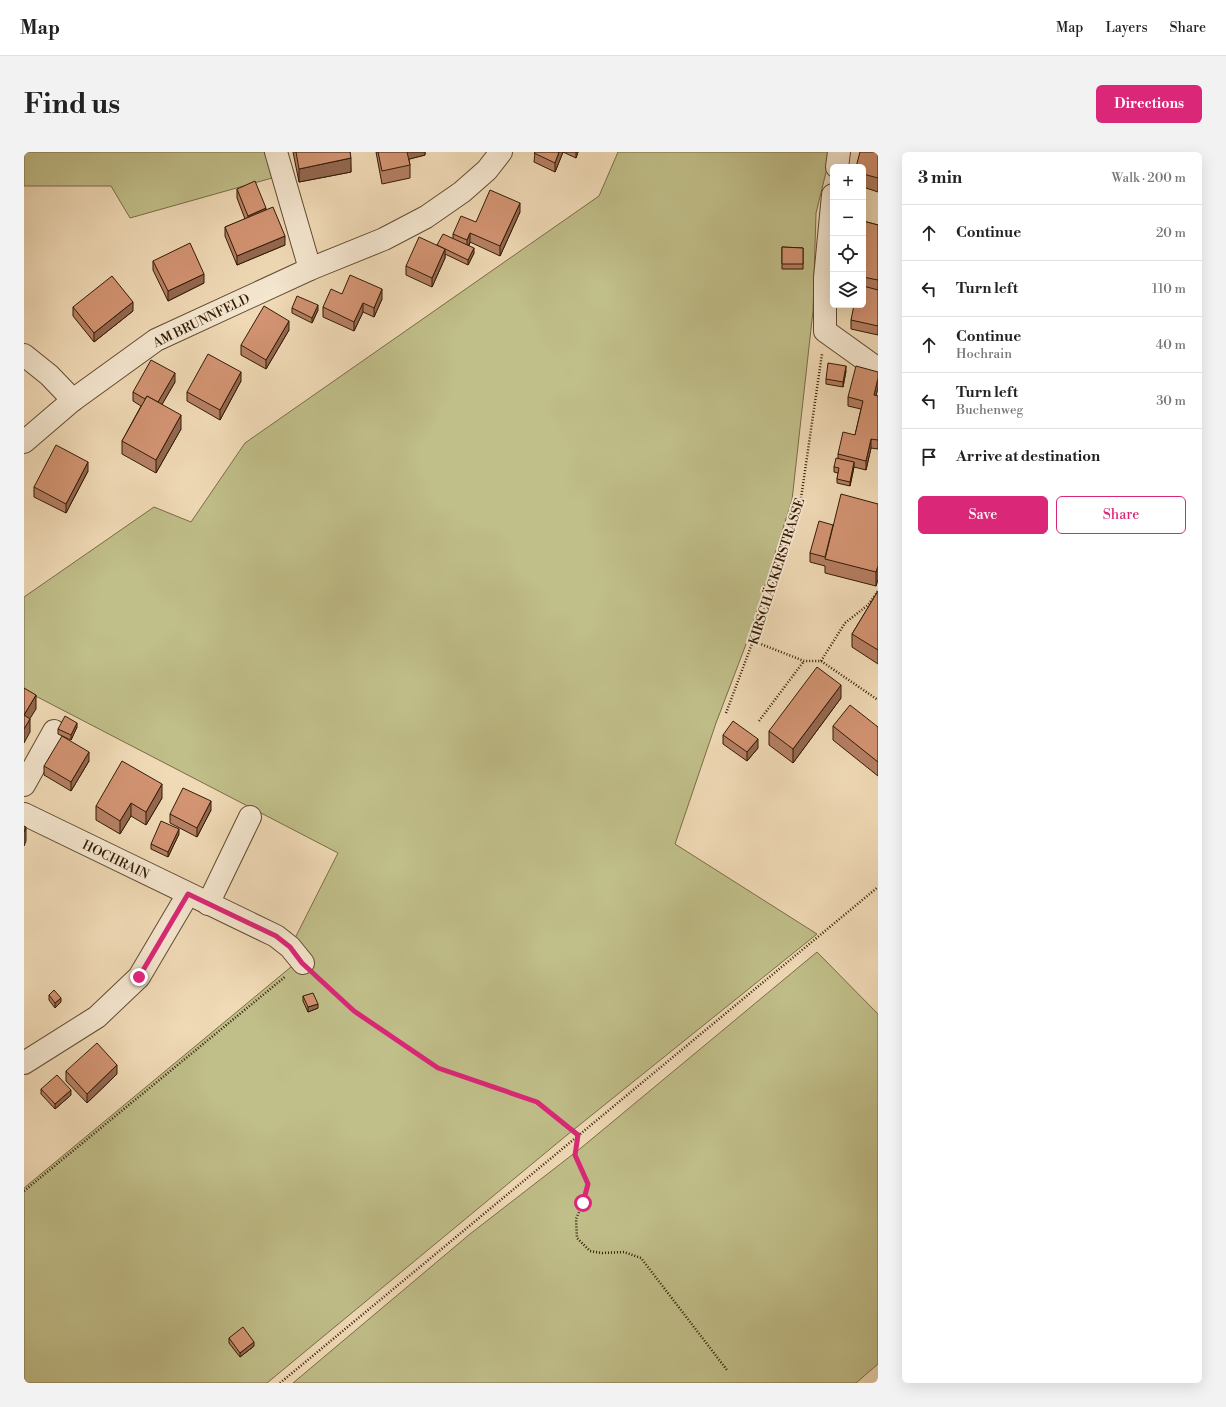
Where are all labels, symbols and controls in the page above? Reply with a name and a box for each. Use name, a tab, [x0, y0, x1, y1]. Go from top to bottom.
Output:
text: Map	[20, 16, 60, 40]
text: Map	[1056, 19, 1083, 37]
text: Layers	[1105, 19, 1148, 37]
text: Share	[1170, 19, 1206, 37]
button: Directions	[1096, 85, 1202, 123]
text: Find us	[24, 87, 120, 122]
map controls	[830, 164, 866, 308]
button: +	[830, 164, 866, 200]
text: 3 min	[918, 167, 962, 189]
text: Walk · 200 m	[1112, 170, 1186, 186]
button: −	[830, 200, 866, 236]
icon: ahead	[918, 222, 940, 244]
text: Continue	[956, 223, 1021, 242]
text: 20 m	[1156, 225, 1186, 241]
button: locate	[830, 236, 866, 272]
button: layers	[830, 272, 866, 308]
icon: left	[918, 278, 940, 300]
text: Turn left	[956, 279, 1018, 298]
text: 110 m	[1152, 281, 1186, 297]
street label: AM BRUNNFELD	[149, 290, 253, 352]
text: Continue	[956, 327, 1021, 346]
icon: ahead	[918, 334, 940, 356]
text: 40 m	[1156, 337, 1186, 353]
text: Hochrain	[956, 346, 1012, 362]
text: Turn left	[956, 383, 1018, 402]
icon: left	[918, 390, 940, 412]
text: 30 m	[1156, 393, 1186, 409]
text: Buchenweg	[956, 402, 1023, 418]
icon: arrive	[918, 446, 940, 468]
text: Arrive at destination	[956, 447, 1100, 466]
street label: KIRSCHÄCKERSTRASSE	[745, 496, 808, 647]
button: Save	[918, 496, 1048, 534]
button: Share	[1056, 496, 1186, 534]
street label: HOCHRAIN	[80, 837, 152, 883]
route end	[130, 968, 148, 986]
route start	[574, 1194, 592, 1212]

